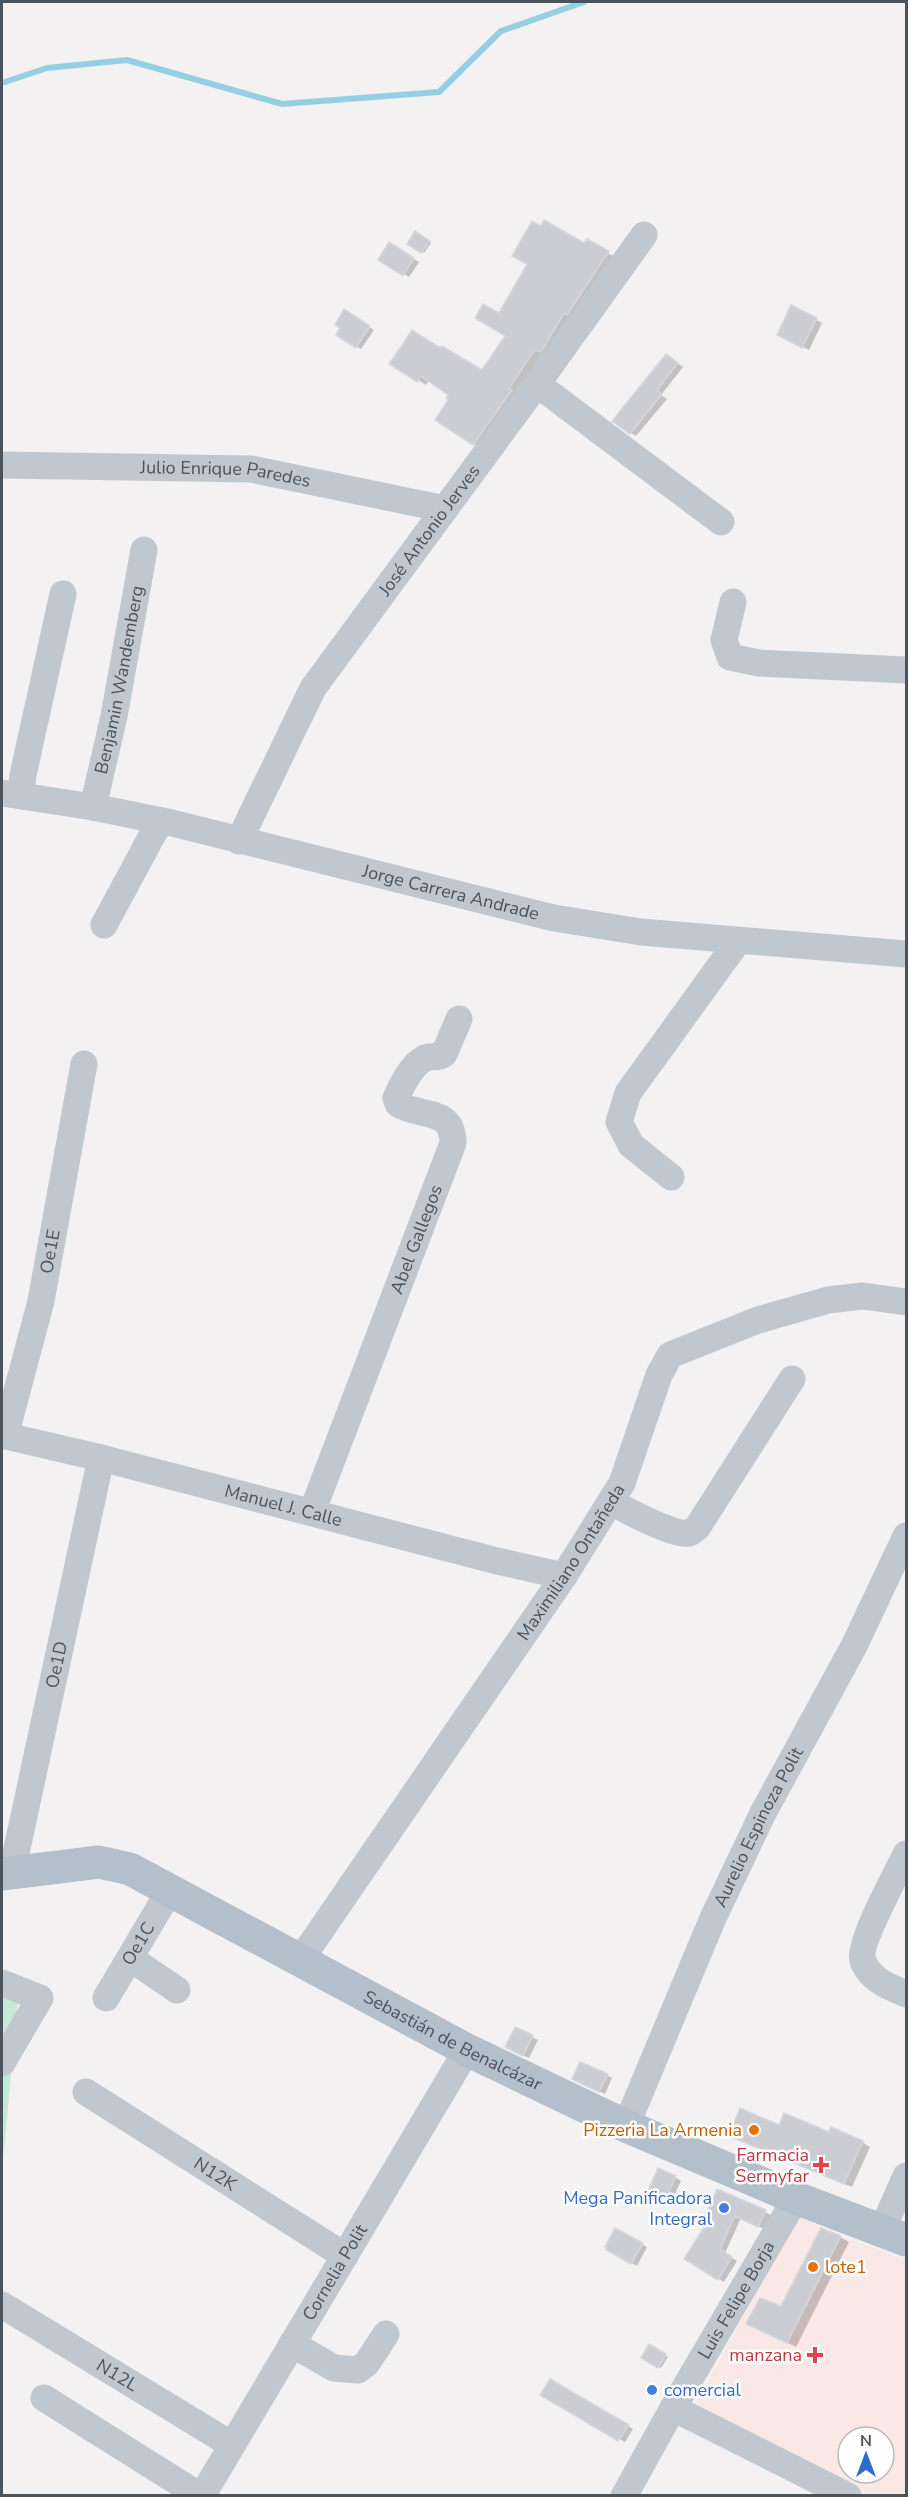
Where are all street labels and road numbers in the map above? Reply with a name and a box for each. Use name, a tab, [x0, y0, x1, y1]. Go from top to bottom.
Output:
street label: Julio Enrique Paredes	[139, 455, 313, 493]
street label: José Antonio Jerves	[372, 460, 486, 601]
street label: Benjamin Wandemberg	[89, 584, 149, 776]
street label: Jorge Carrera Andrade	[359, 859, 542, 926]
street label: Abel Gallegos	[384, 1181, 448, 1297]
street label: Oe1E	[34, 1227, 66, 1276]
street label: Manuel J. Calle	[222, 1479, 345, 1532]
street label: Maximiliano Ontañeda	[511, 1479, 630, 1645]
street label: Oe1D	[40, 1639, 73, 1691]
street label: Aurelio Espinoza Polit	[708, 1742, 809, 1911]
street label: Oe1C	[116, 1918, 160, 1970]
street label: Sebastián de Benalcázar	[359, 1985, 546, 2096]
street label: N12K	[189, 2151, 242, 2197]
street label: Cornelia Polit	[297, 2219, 373, 2325]
street label: Luis Felipe Borja	[692, 2236, 780, 2363]
street label: N12L	[92, 2353, 143, 2397]

